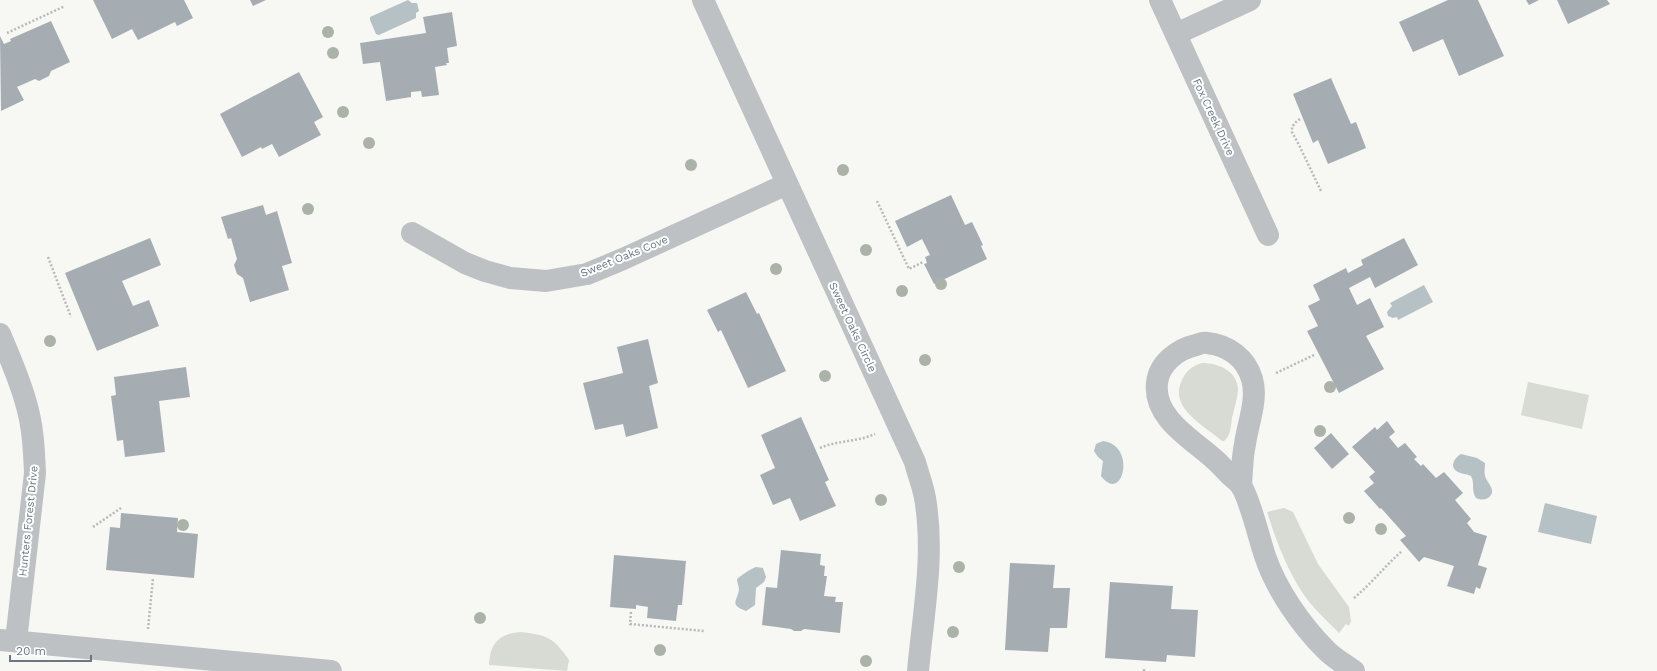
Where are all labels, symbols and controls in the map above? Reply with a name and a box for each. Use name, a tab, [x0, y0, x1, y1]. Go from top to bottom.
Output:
street label: Fox Creek Drive	[1190, 77, 1237, 158]
street label: Sweet Oaks Cove	[579, 233, 670, 280]
street label: Sweet Oaks Circle	[826, 280, 879, 374]
street label: Hunters Forest Drive	[16, 465, 41, 577]
scale bar	[10, 637, 91, 663]
text: 20 m	[16, 644, 46, 658]

